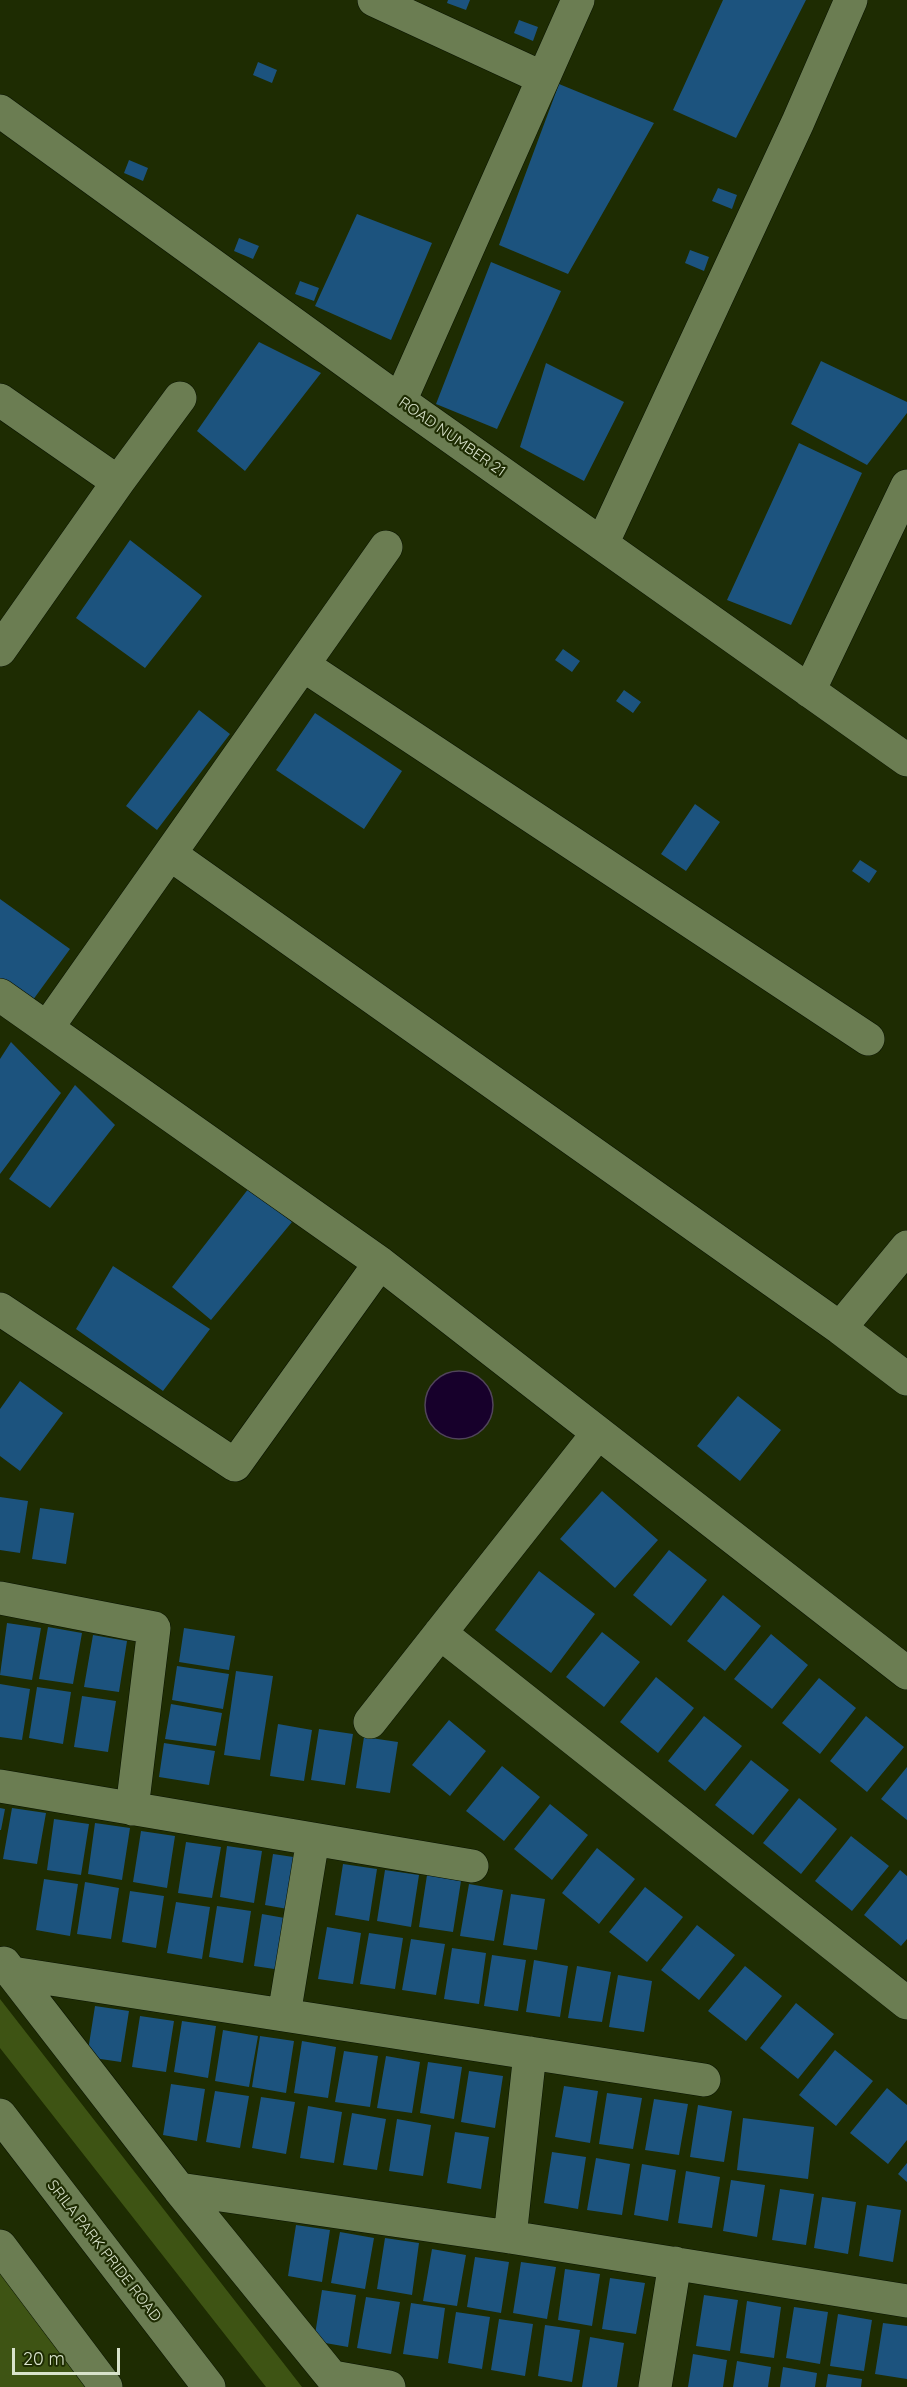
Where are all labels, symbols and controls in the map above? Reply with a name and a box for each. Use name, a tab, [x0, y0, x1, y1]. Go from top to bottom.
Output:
street label: ROAD NUMBER 21	[395, 393, 509, 481]
street label: SRILA PARK PRIDE ROAD	[43, 2177, 165, 2325]
scale bar	[15, 2336, 123, 2374]
text: 20 m	[23, 2347, 65, 2370]

